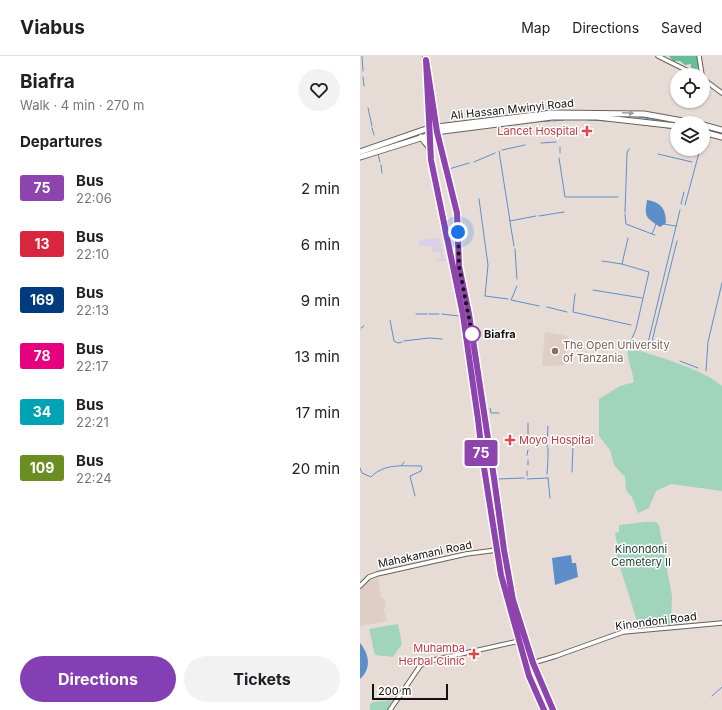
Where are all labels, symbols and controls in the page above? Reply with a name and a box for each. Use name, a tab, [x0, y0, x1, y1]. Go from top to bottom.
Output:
text: Viabus	[20, 16, 85, 39]
text: Map	[521, 19, 550, 36]
text: Directions	[572, 19, 639, 36]
text: Saved	[661, 19, 702, 36]
map controls	[670, 68, 710, 156]
button: locate	[670, 68, 710, 108]
button: heart	[298, 69, 340, 111]
text: Biafra	[20, 70, 75, 93]
street label: Ali Hassan Mwinyi Road	[450, 96, 574, 122]
text: Walk · 4 min · 270 m	[20, 97, 144, 113]
one-way arrow	[622, 110, 634, 117]
button: layers	[670, 116, 710, 156]
place label: Lancet Hospital	[497, 124, 578, 138]
marker: Lancet Hospital	[581, 125, 593, 137]
text: Departures	[20, 132, 102, 151]
text: Bus	[76, 171, 104, 190]
text: 75	[34, 179, 50, 196]
text: 2 min	[301, 179, 340, 198]
text: 22:06	[76, 190, 112, 206]
your location	[448, 222, 468, 242]
text: Bus	[76, 227, 104, 246]
text: 13	[34, 235, 50, 252]
text: 6 min	[301, 235, 340, 254]
text: 22:10	[76, 246, 109, 262]
text: Bus	[76, 283, 104, 302]
text: 169	[30, 291, 54, 308]
text: 9 min	[301, 291, 340, 310]
text: 22:13	[76, 302, 109, 318]
marker: Biafra	[463, 325, 481, 343]
place label: Biafra	[484, 327, 516, 341]
place label: The Open University of Tanzania	[563, 338, 670, 365]
text: Bus	[76, 339, 104, 358]
marker: The Open University of Tanzania	[550, 346, 560, 356]
text: 78	[33, 347, 51, 364]
text: 13 min	[295, 347, 340, 366]
text: 22:17	[76, 358, 108, 374]
text: Bus	[76, 395, 104, 414]
text: 34	[33, 403, 51, 420]
text: 17 min	[296, 403, 340, 422]
text: 22:21	[76, 414, 109, 430]
place label: Moyo Hospital	[519, 433, 593, 447]
marker: Moyo Hospital	[504, 434, 516, 446]
line badge: 75	[463, 440, 499, 466]
text: 75	[473, 444, 489, 461]
text: Bus	[76, 451, 104, 470]
text: 109	[30, 459, 54, 476]
text: 20 min	[292, 459, 340, 478]
text: 22:24	[76, 470, 112, 486]
street label: Mahakamani Road	[377, 537, 473, 571]
park label: Kinondoni Cemetery II	[611, 542, 671, 569]
street label: Kinondoni Road	[614, 609, 698, 633]
place label: Muhamba Herbal Clinic	[399, 641, 465, 668]
marker: Muhamba Herbal Clinic	[468, 648, 480, 660]
button: Directions	[20, 656, 176, 702]
button: Tickets	[184, 656, 340, 702]
scale bar	[372, 682, 448, 701]
text: 200 m	[378, 684, 411, 698]

